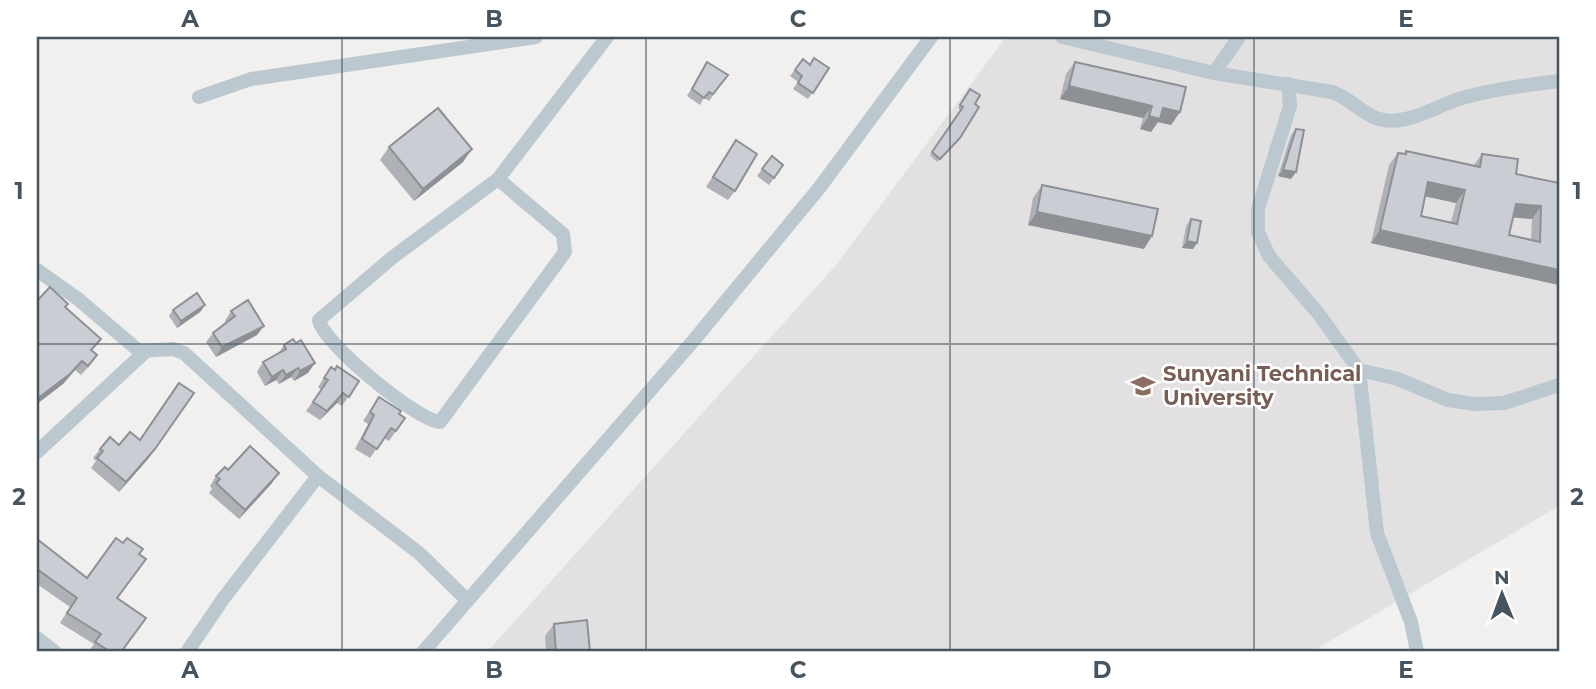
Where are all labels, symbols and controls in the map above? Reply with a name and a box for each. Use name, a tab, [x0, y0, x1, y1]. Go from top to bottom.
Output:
text: A	[180, 5, 199, 33]
text: B	[485, 5, 503, 33]
text: C	[790, 5, 807, 33]
text: D	[1093, 5, 1112, 33]
text: E	[1398, 5, 1414, 33]
text: 1	[14, 177, 24, 205]
text: 1	[1572, 177, 1582, 205]
place label: Sunyani Technical University	[1163, 361, 1361, 410]
school or university icon: Sunyani Technical University	[1129, 372, 1157, 400]
text: 2	[12, 483, 26, 511]
text: 2	[1570, 483, 1584, 511]
north arrow	[1466, 560, 1536, 630]
text: N	[1494, 566, 1510, 589]
text: A	[180, 656, 199, 684]
text: B	[485, 656, 503, 684]
text: C	[790, 656, 807, 684]
text: D	[1093, 656, 1112, 684]
text: E	[1398, 656, 1414, 684]

